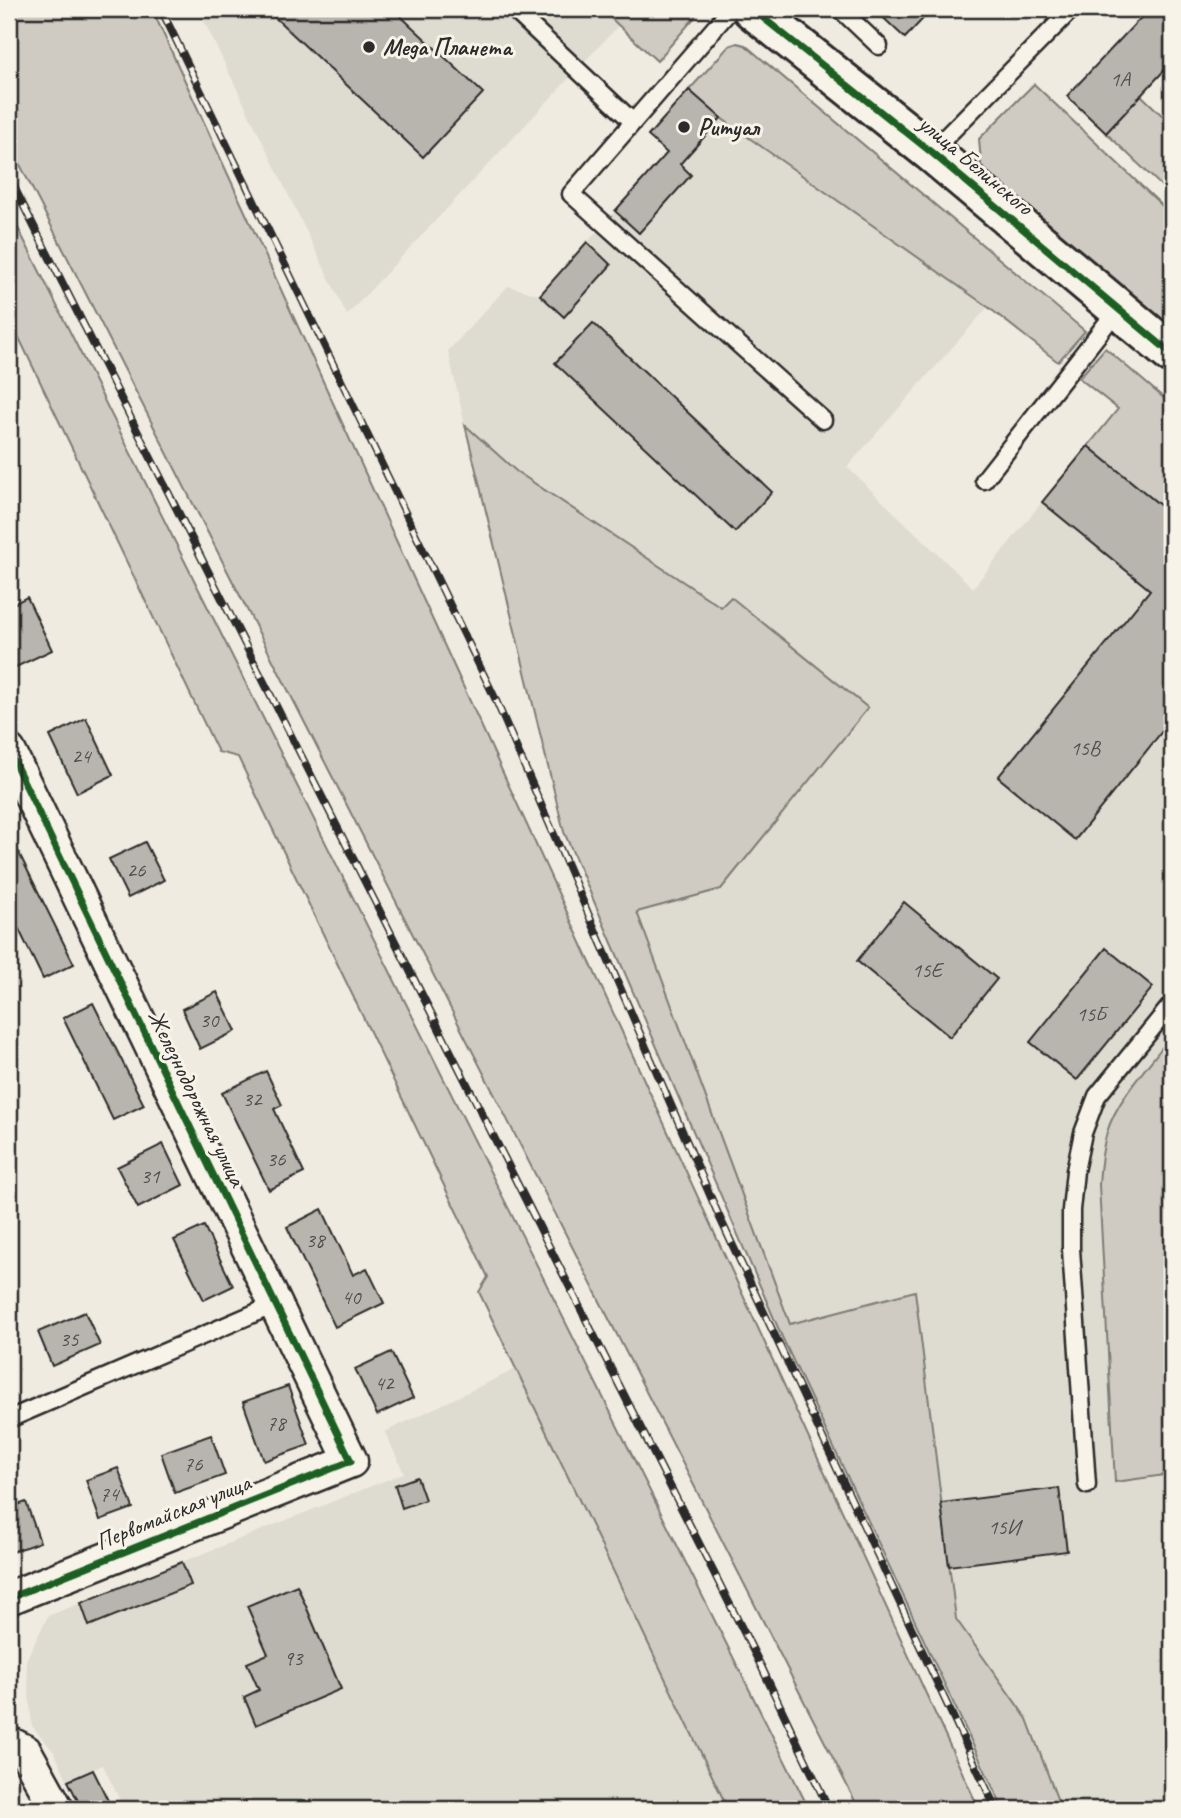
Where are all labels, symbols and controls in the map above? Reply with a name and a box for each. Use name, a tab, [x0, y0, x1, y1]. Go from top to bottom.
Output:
place label: Mega Планета	[383, 32, 514, 62]
marker: Mega Планета	[361, 39, 377, 55]
house number: 1А	[1110, 66, 1131, 92]
street label: улица Белинского	[911, 107, 1041, 223]
place label: Ритуал	[698, 112, 761, 142]
marker: Ритуал	[676, 119, 692, 135]
house number: 15В	[1070, 735, 1102, 761]
house number: 24	[72, 743, 93, 769]
house number: 26	[127, 857, 146, 883]
house number: 15Е	[912, 957, 945, 983]
house number: 15Б	[1076, 1001, 1109, 1027]
street label: Железнодорожная улица	[141, 1005, 253, 1193]
house number: 30	[200, 1007, 220, 1033]
house number: 32	[243, 1086, 263, 1112]
house number: 36	[267, 1146, 286, 1172]
house number: 31	[141, 1163, 161, 1189]
house number: 38	[306, 1227, 327, 1253]
house number: 40	[342, 1284, 362, 1310]
house number: 35	[60, 1326, 80, 1352]
house number: 42	[375, 1370, 395, 1396]
house number: 78	[267, 1410, 288, 1436]
house number: 76	[184, 1451, 203, 1477]
street label: Первомайская улица	[91, 1467, 256, 1557]
house number: 74	[100, 1481, 121, 1507]
house number: 15И	[988, 1514, 1024, 1540]
house number: 93	[284, 1645, 304, 1671]

